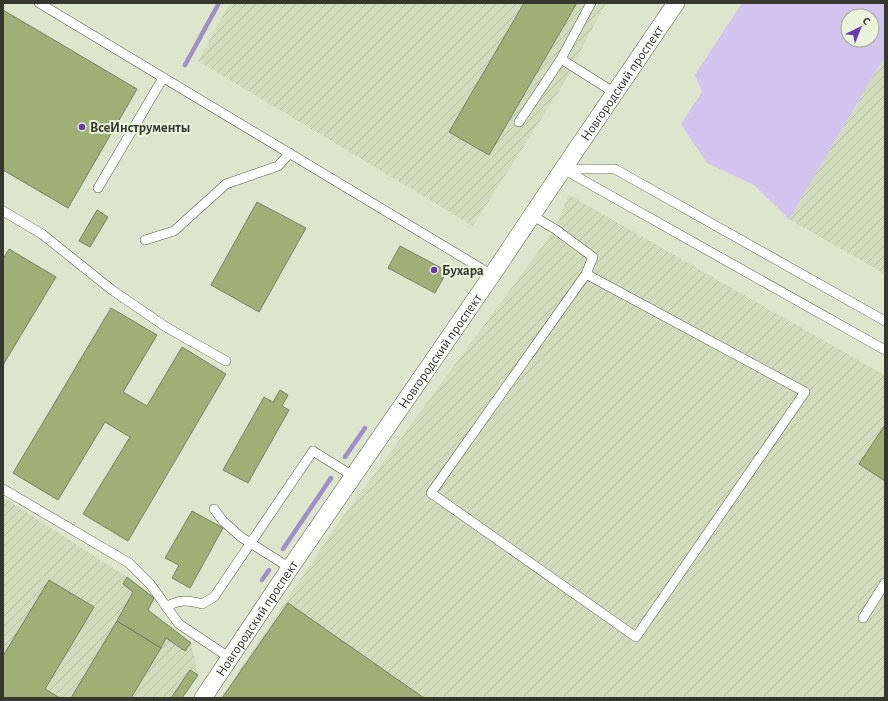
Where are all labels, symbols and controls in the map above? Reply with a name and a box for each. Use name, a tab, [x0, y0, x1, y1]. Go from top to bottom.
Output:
north arrow	[840, 8, 880, 48]
text: С	[860, 15, 872, 27]
street label: Новгородский проспект	[578, 23, 667, 144]
place label: ВсеИнструменты	[90, 121, 190, 135]
marker: ВсеИнструменты	[77, 122, 87, 132]
place label: Бухара	[442, 264, 484, 278]
marker: Бухара	[429, 265, 439, 275]
street label: Новгородский проспект	[396, 291, 485, 411]
street label: Новгородский проспект	[214, 558, 301, 679]

